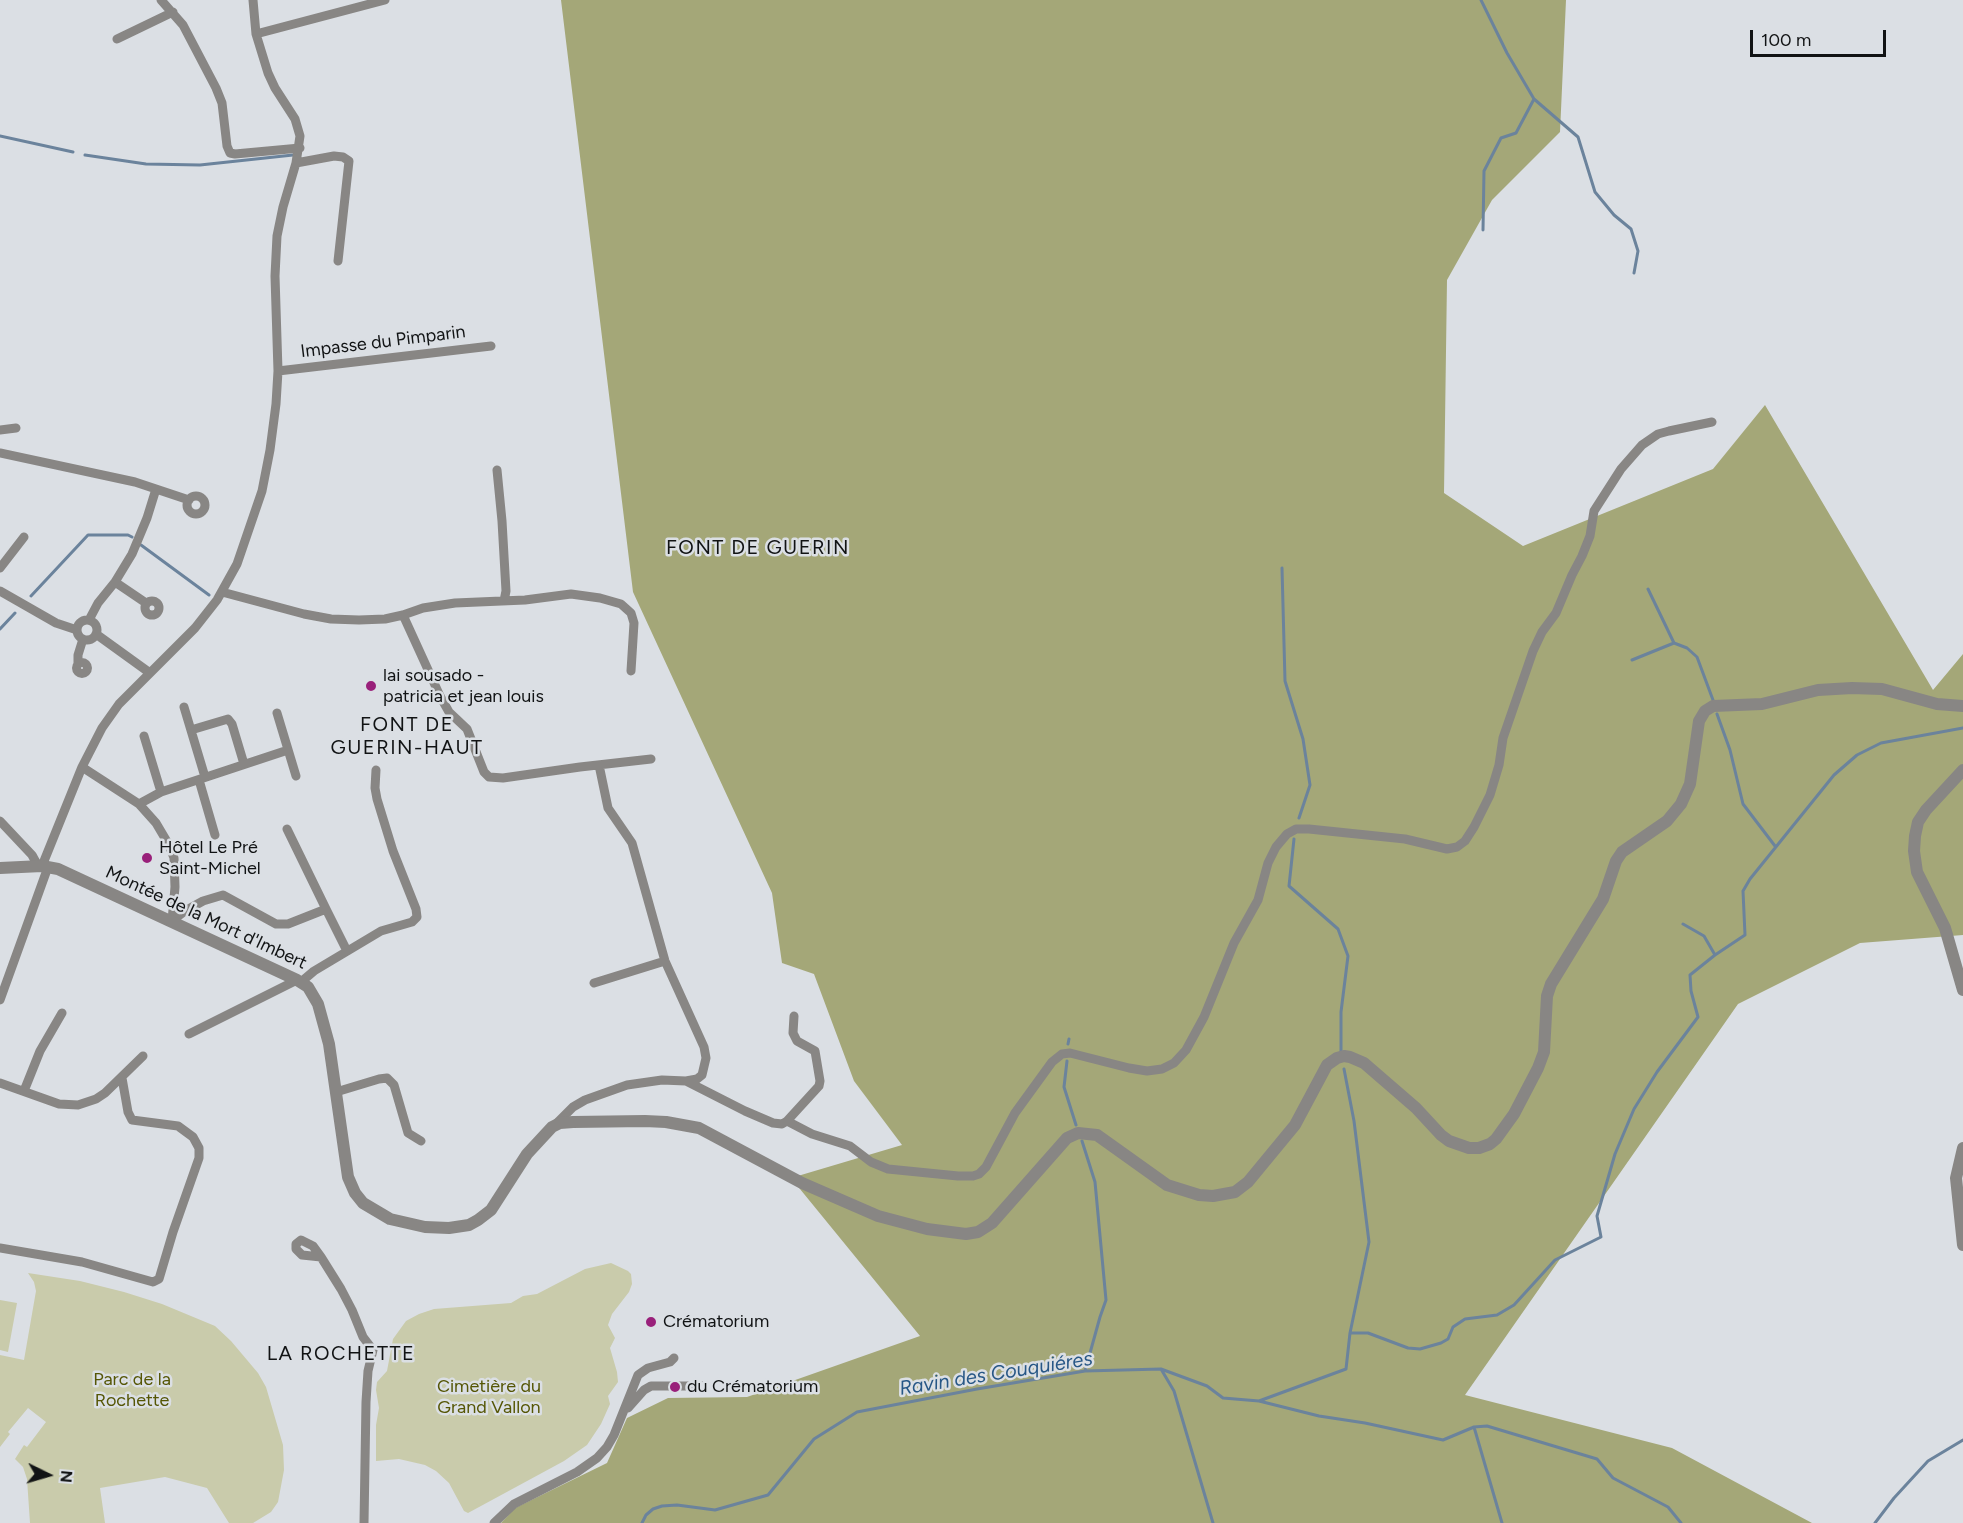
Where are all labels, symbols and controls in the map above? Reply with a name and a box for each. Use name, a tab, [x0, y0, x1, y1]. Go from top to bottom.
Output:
scale bar	[1753, 18, 1890, 56]
text: 100 m	[1761, 29, 1811, 51]
street label: Impasse du Pimparin	[299, 321, 467, 363]
district label: FONT DE GUERIN	[666, 536, 850, 560]
place label: lai sousado - patricia et jean louis	[383, 665, 544, 708]
marker: lai sousado - patricia et jean louis	[364, 679, 378, 693]
district label: FONT DE GUERIN-HAUT	[331, 713, 483, 760]
place label: Hôtel Le Pré Saint-Michel	[159, 837, 261, 880]
marker: Hôtel Le Pré Saint-Michel	[140, 851, 154, 865]
street label: Montée de la Mort d'Imbert	[102, 862, 310, 974]
place label: Crématorium	[663, 1311, 769, 1333]
marker: Crématorium	[644, 1315, 658, 1329]
district label: LA ROCHETTE	[267, 1342, 415, 1366]
water label: Ravin des Couquiéres	[898, 1347, 1094, 1401]
park label: Parc de la Rochette	[93, 1369, 171, 1412]
park label: Cimetière du Grand Vallon	[437, 1376, 541, 1418]
place label: du Crématorium	[687, 1376, 818, 1398]
marker: du Crématorium	[668, 1380, 682, 1394]
north arrow	[18, 1445, 78, 1505]
text: N	[56, 1470, 76, 1484]

